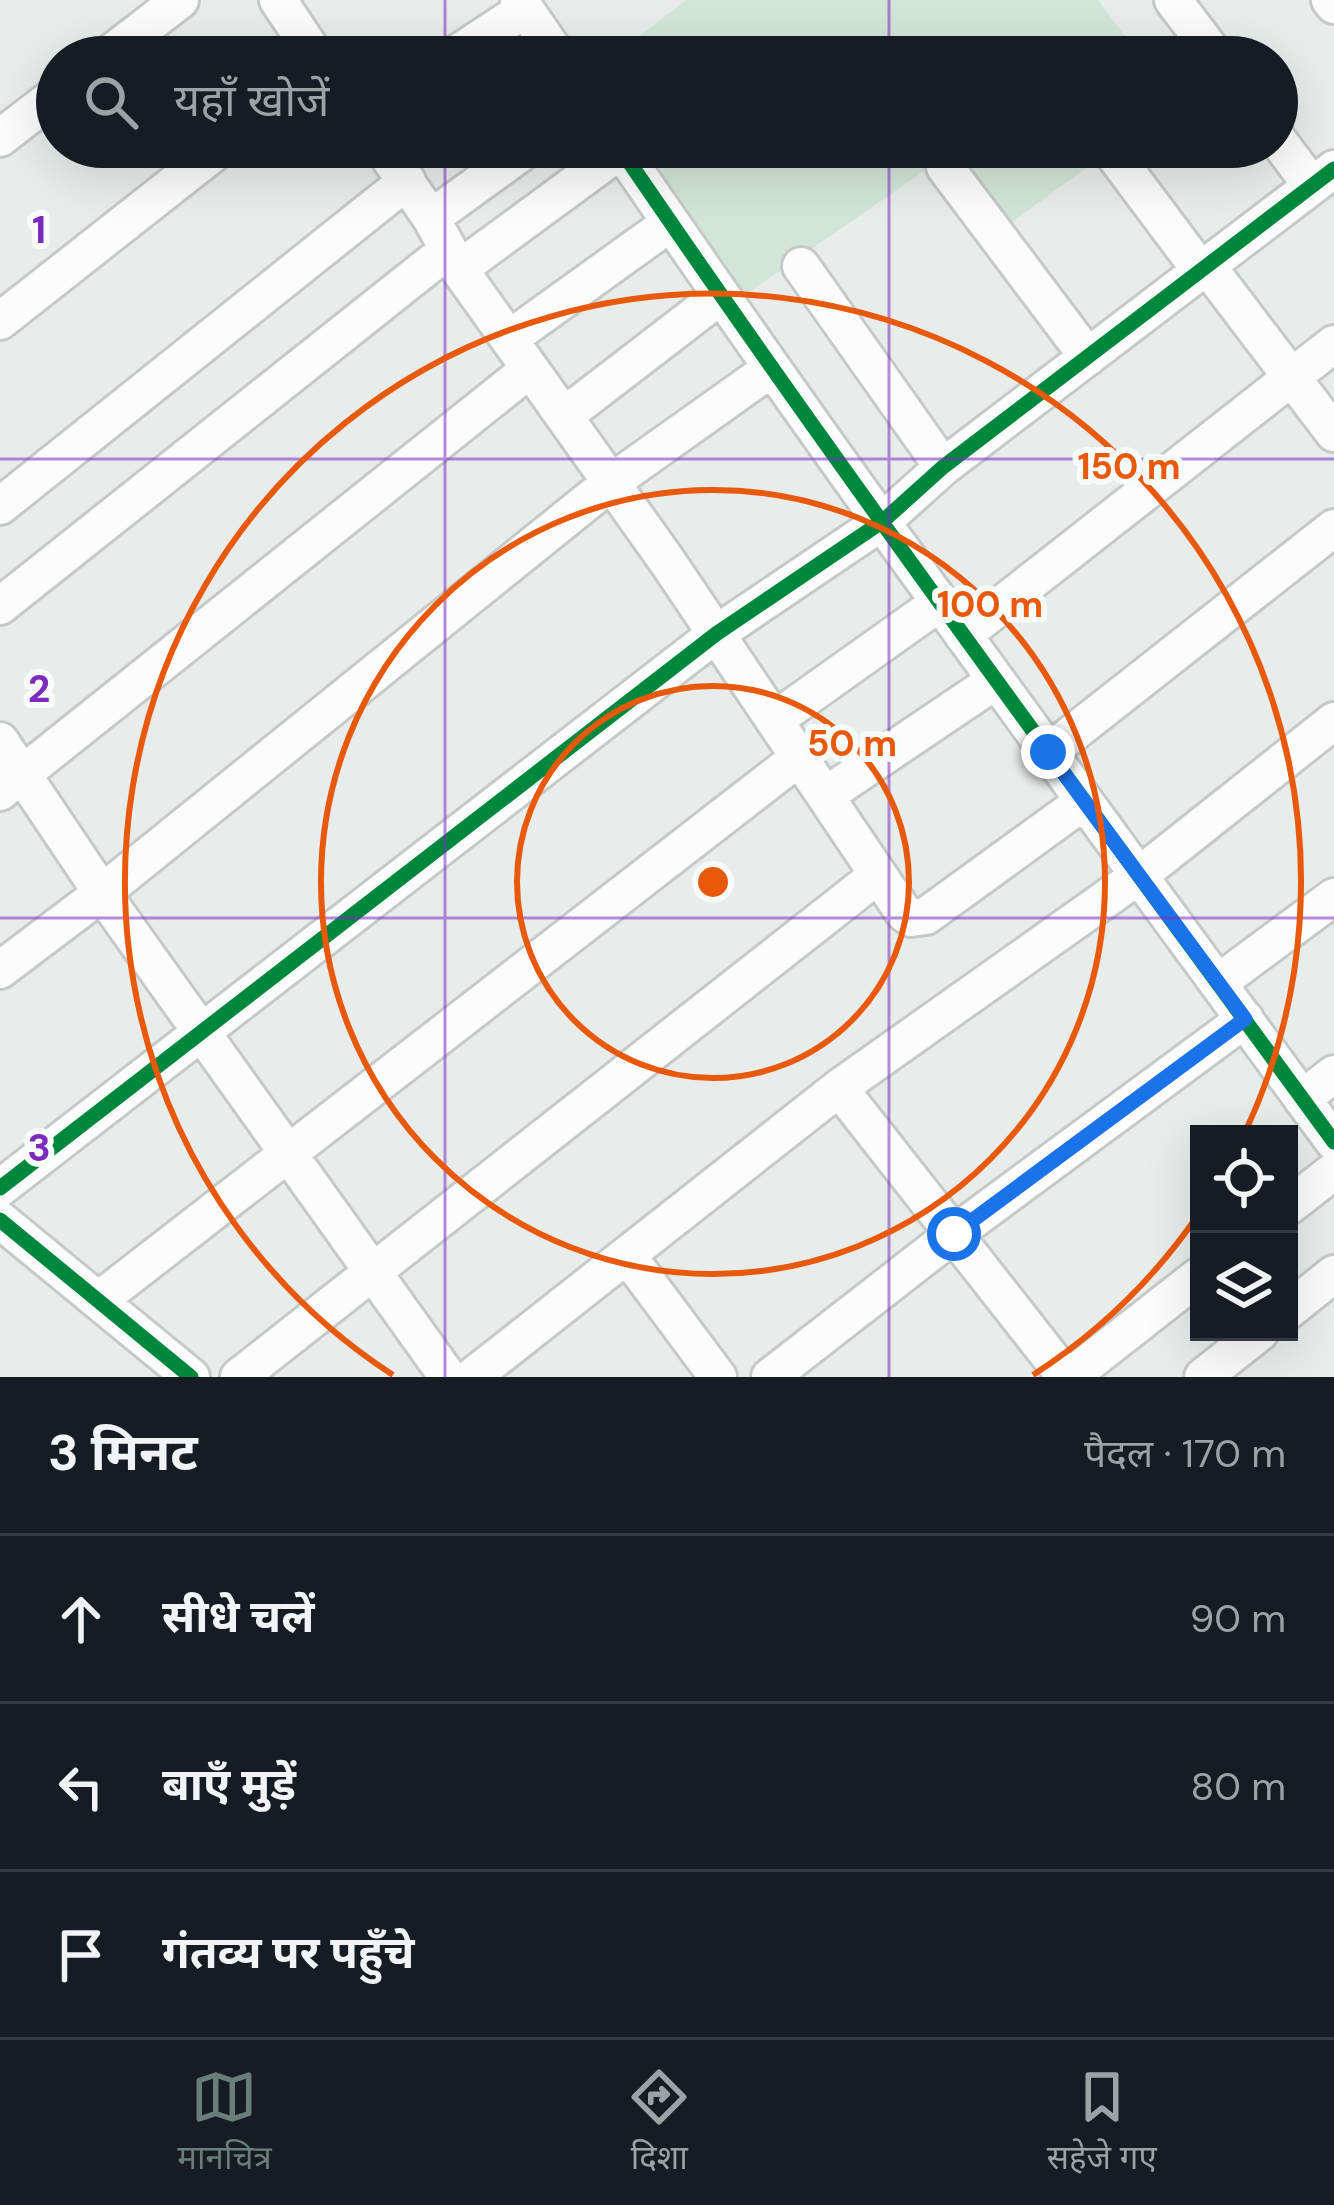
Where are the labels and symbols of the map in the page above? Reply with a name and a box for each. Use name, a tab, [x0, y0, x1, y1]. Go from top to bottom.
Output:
text: 1	[32, 204, 46, 255]
text: 150 m	[1077, 443, 1181, 490]
text: 100 m	[937, 581, 1043, 628]
text: 2	[28, 663, 50, 714]
text: 50 m	[807, 720, 897, 767]
route end	[1021, 725, 1075, 779]
centre of rings	[692, 861, 734, 903]
text: 3	[27, 1122, 51, 1173]
route start	[927, 1207, 981, 1261]

